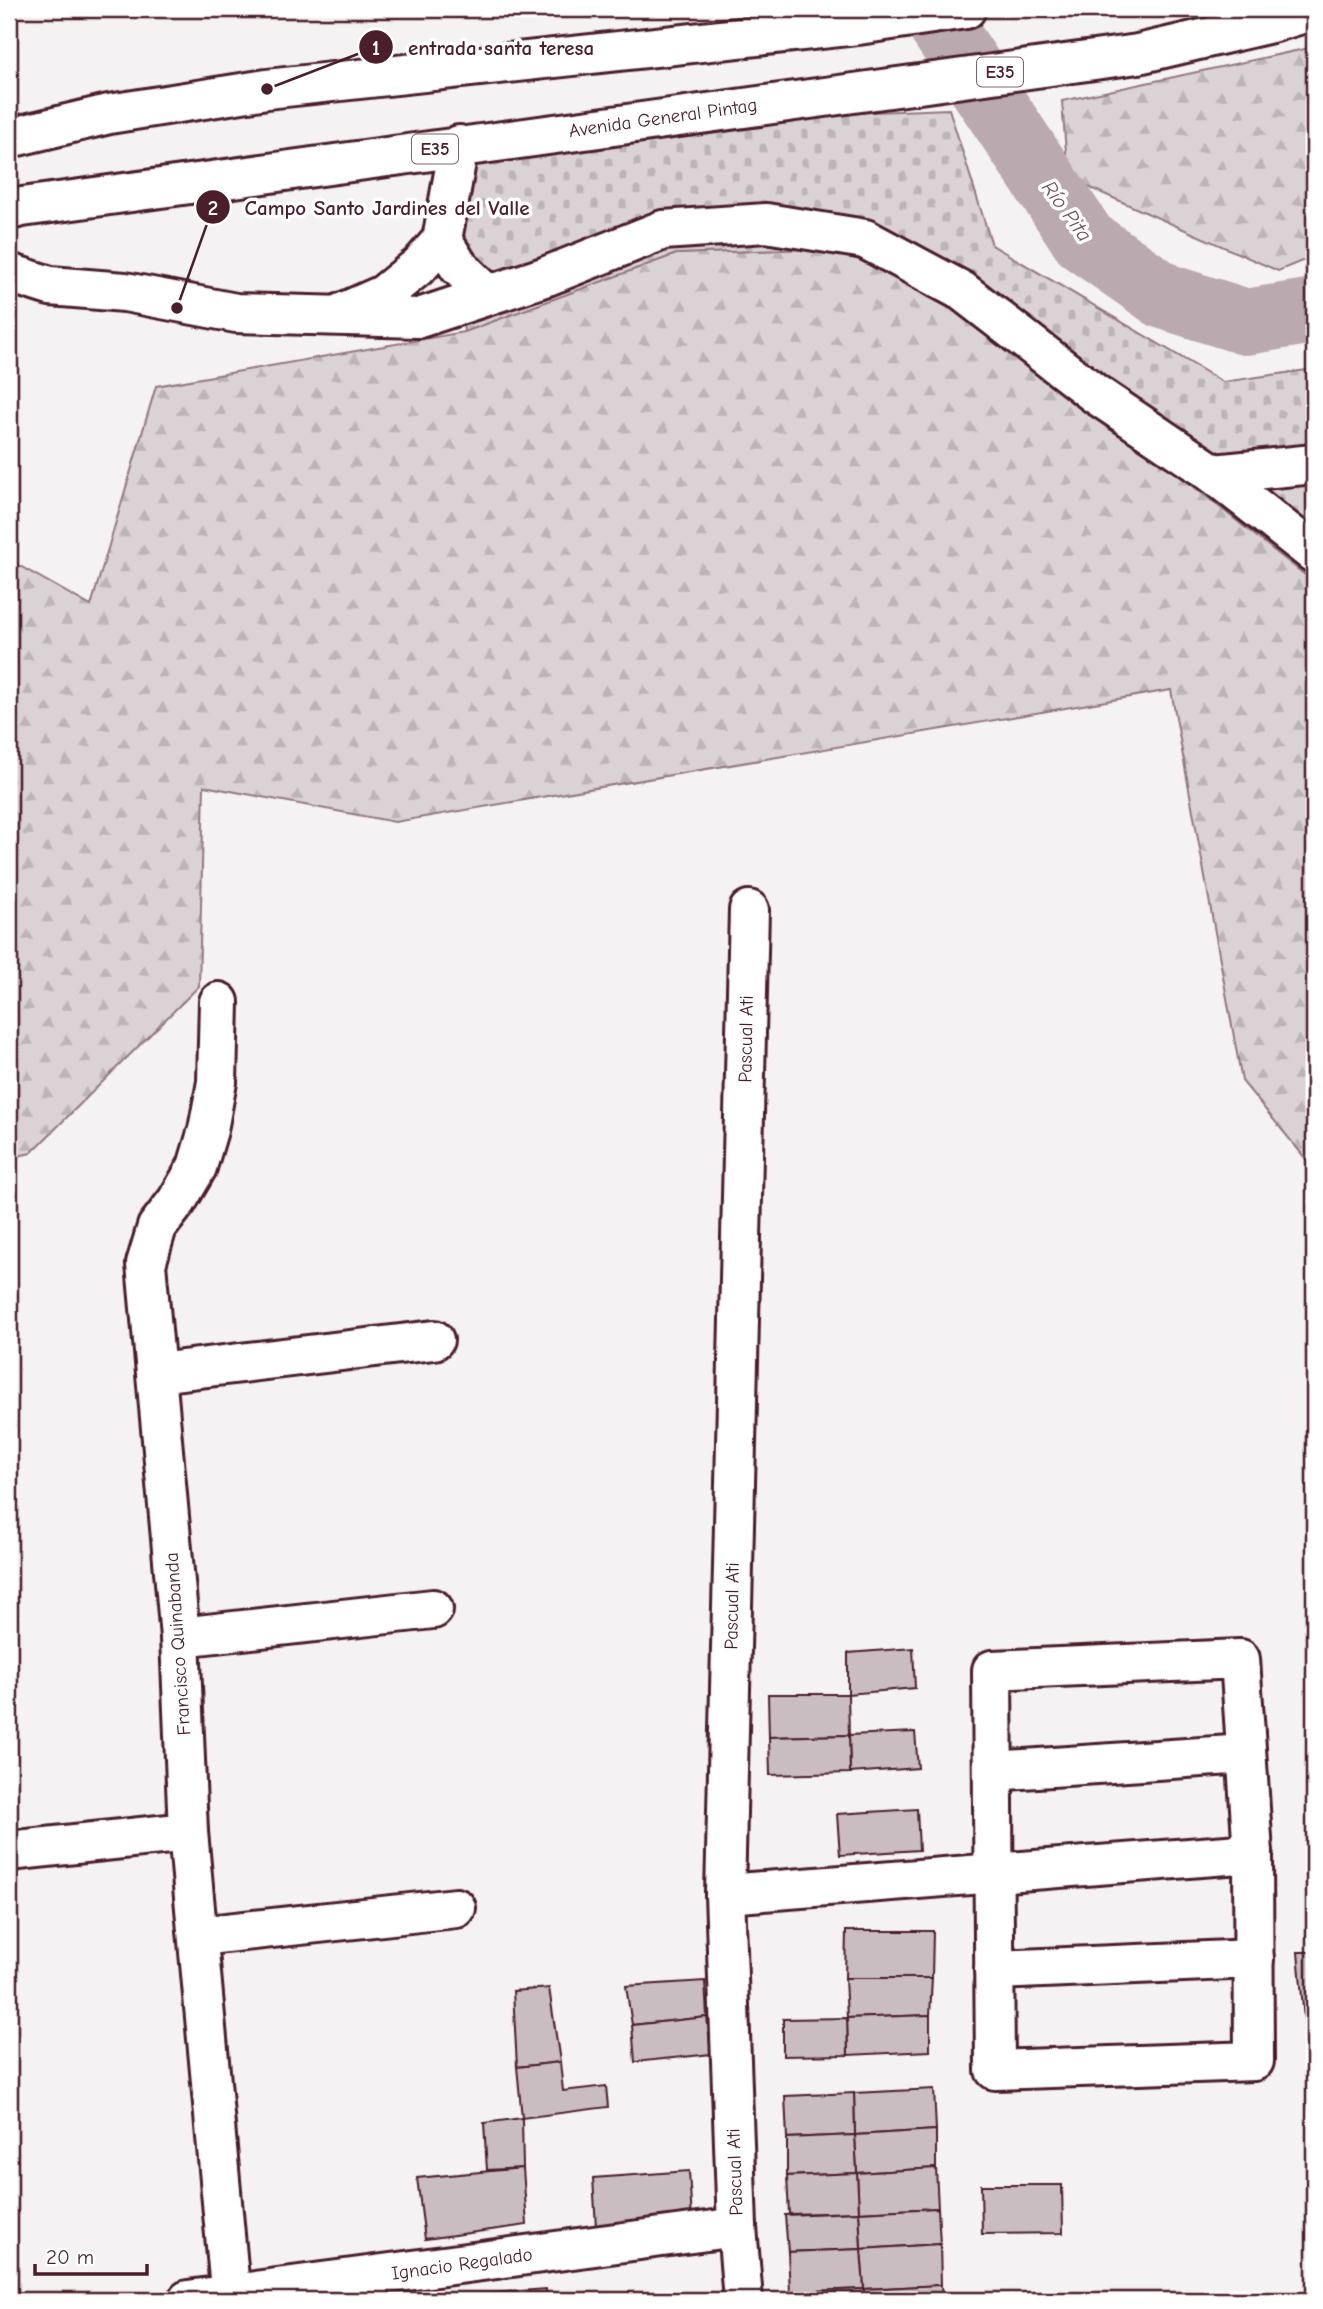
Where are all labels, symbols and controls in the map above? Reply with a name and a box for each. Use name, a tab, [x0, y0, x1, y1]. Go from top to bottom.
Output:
callout: entrada santa teresa	[359, 26, 608, 68]
text: 1	[372, 36, 380, 60]
text: entrada santa teresa	[408, 36, 594, 60]
road number: E35	[977, 58, 1023, 86]
street label: Avenida General Pintag	[567, 94, 759, 142]
road number: E35	[412, 134, 458, 164]
water label: Río Pita	[1037, 176, 1097, 246]
callout: Campo Santo Jardines del Valle	[195, 186, 543, 228]
text: 2	[208, 196, 218, 220]
text: Campo Santo Jardines del Valle	[244, 196, 530, 220]
street label: Pascual Ati	[734, 995, 758, 1083]
street label: Francisco Quinabanda	[161, 1552, 195, 1736]
street label: Pascual Ati	[720, 1562, 744, 1650]
street label: Pascual Ati	[722, 2128, 748, 2216]
scale bar	[35, 2232, 147, 2276]
street label: Ignacio Regalado	[390, 2243, 534, 2285]
text: 20 m	[46, 2245, 94, 2269]

